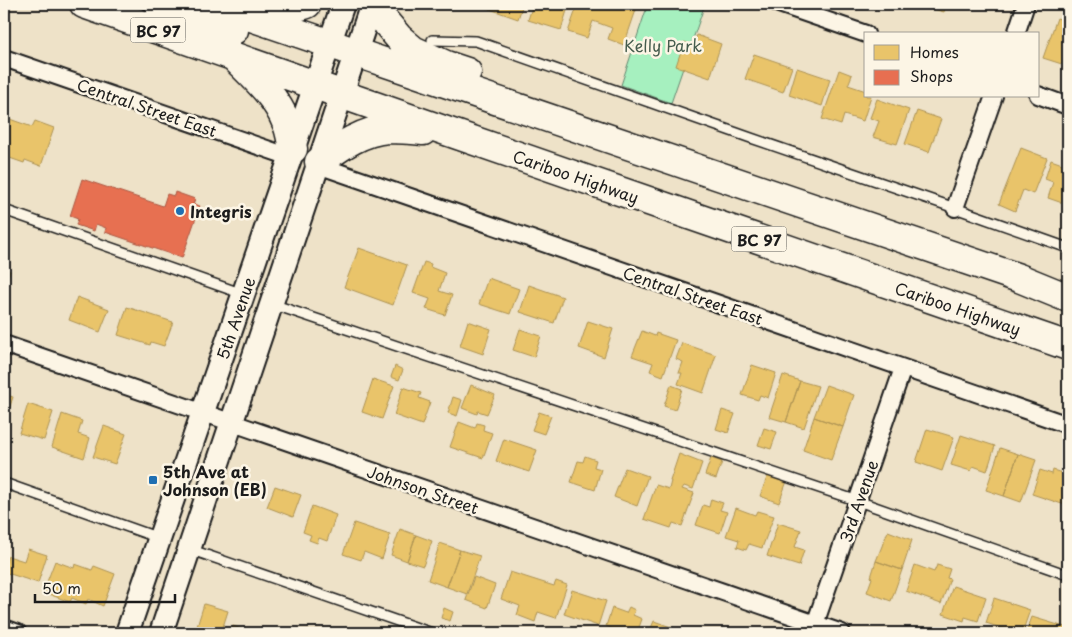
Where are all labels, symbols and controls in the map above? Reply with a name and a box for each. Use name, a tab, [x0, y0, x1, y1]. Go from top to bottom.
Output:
road number: BC 97	[130, 18, 186, 42]
legend	[864, 32, 1040, 98]
park label: Kelly Park	[624, 33, 702, 57]
text: Homes	[910, 40, 959, 63]
text: Shops	[910, 64, 953, 87]
street label: Central Street East	[74, 72, 220, 142]
street label: Cariboo Highway	[510, 143, 642, 209]
place label: Integris	[190, 199, 252, 223]
marker: Integris	[174, 205, 186, 217]
road number: BC 97	[732, 226, 786, 252]
street label: Central Street East	[620, 260, 766, 330]
street label: 5th Avenue	[210, 273, 260, 362]
street label: Cariboo Highway	[892, 275, 1024, 341]
street label: 3rd Avenue	[833, 456, 883, 545]
place label: 5th Ave at Johnson (EB)	[163, 459, 267, 501]
street label: Johnson Street	[364, 459, 483, 520]
marker: 5th Ave at Johnson (EB)	[147, 474, 159, 486]
scale bar	[35, 572, 175, 604]
text: 50 m	[42, 576, 81, 599]

